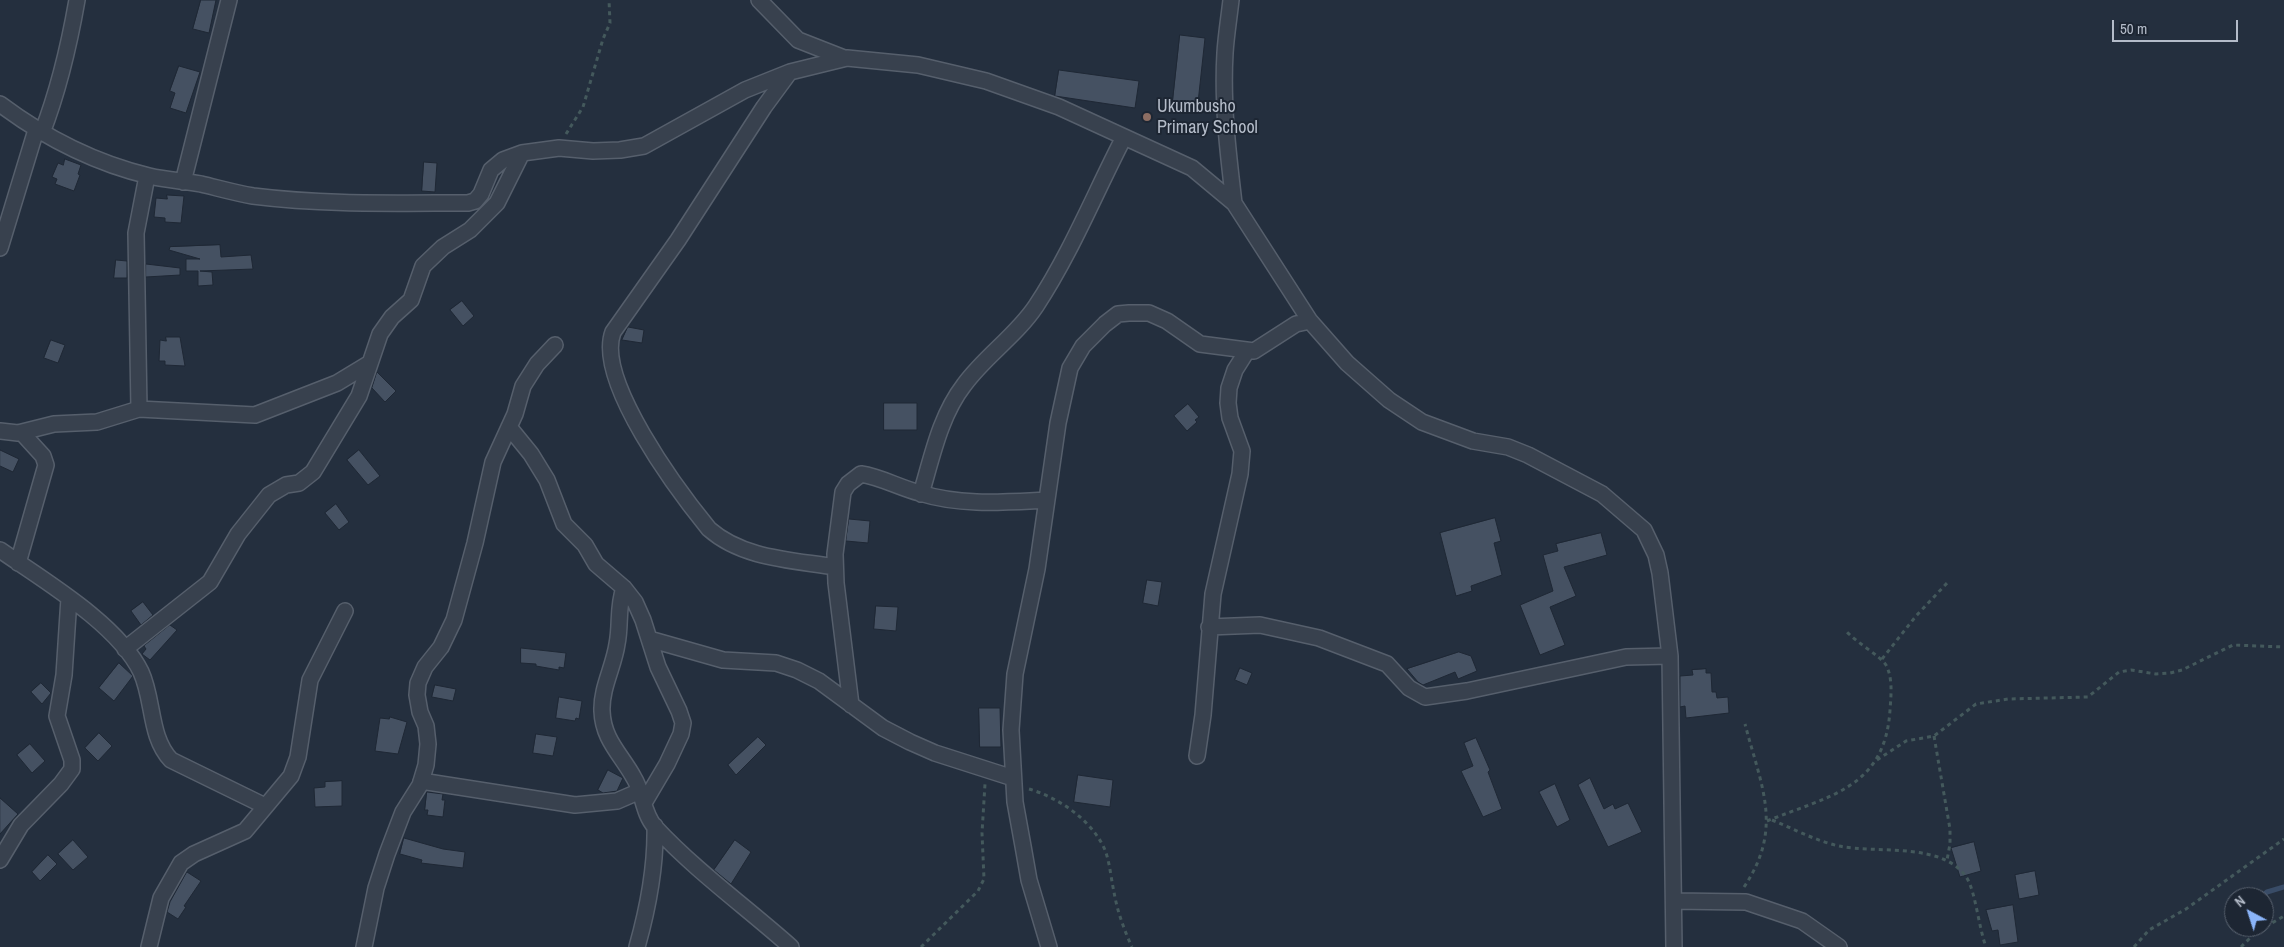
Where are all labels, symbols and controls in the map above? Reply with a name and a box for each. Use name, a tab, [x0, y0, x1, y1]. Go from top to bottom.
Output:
scale bar	[2114, 10, 2240, 42]
text: 50 m	[2120, 18, 2147, 39]
place label: Ukumbusho Primary School	[1157, 96, 1258, 138]
marker: Ukumbusho Primary School	[1141, 111, 1153, 123]
north arrow	[2224, 887, 2274, 937]
text: N	[2231, 892, 2249, 911]

